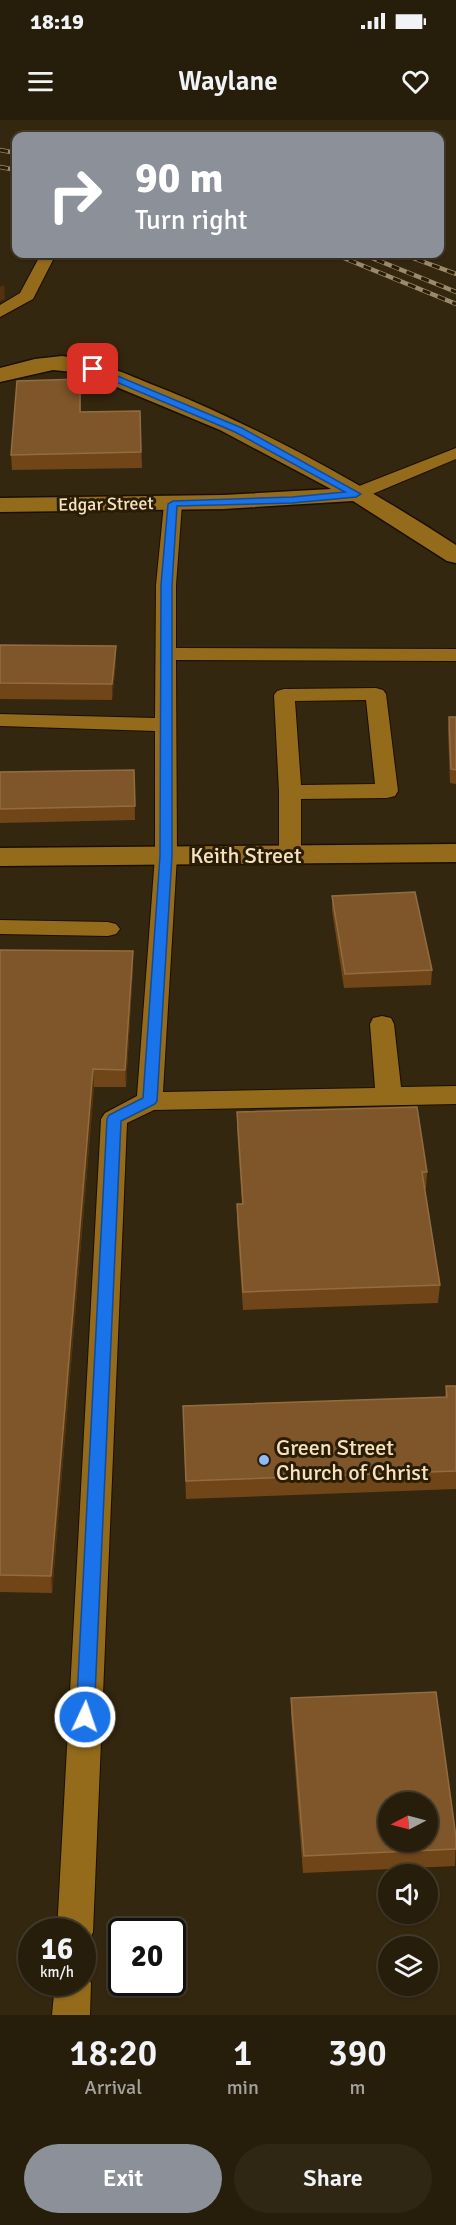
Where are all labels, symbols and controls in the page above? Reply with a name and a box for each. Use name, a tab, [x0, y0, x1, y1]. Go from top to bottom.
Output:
text: 18:19	[30, 8, 84, 35]
icon: menu	[24, 65, 57, 98]
text: Waylane	[178, 65, 278, 98]
icon: heart	[399, 65, 432, 98]
text: 90 m	[135, 153, 224, 204]
icon: right	[36, 156, 114, 234]
text: Turn right	[135, 204, 248, 237]
pin	[67, 343, 118, 394]
icon: arrive	[76, 352, 109, 385]
street label: Edgar Street	[58, 492, 154, 516]
street label: Keith Street	[190, 842, 302, 869]
place label: Green Street Church of Christ	[276, 1434, 429, 1486]
marker: Green Street Church of Christ	[257, 1453, 271, 1467]
position arrow	[53, 1685, 117, 1749]
north arrow	[378, 1792, 438, 1852]
map controls	[378, 1792, 438, 1996]
button: sound	[378, 1864, 438, 1924]
speed limit sign: 20	[108, 1918, 186, 1996]
text: 16	[41, 1931, 73, 1968]
button: layers	[378, 1936, 438, 1996]
text: km/h	[40, 1963, 74, 1981]
text: 18:20	[69, 2031, 157, 2076]
text: 1	[233, 2031, 253, 2076]
text: 390	[328, 2031, 387, 2076]
text: Arrival	[85, 2075, 142, 2100]
text: min	[227, 2075, 259, 2100]
text: m	[349, 2075, 365, 2100]
button: Exit	[24, 2144, 222, 2213]
button: Share	[234, 2144, 432, 2213]

